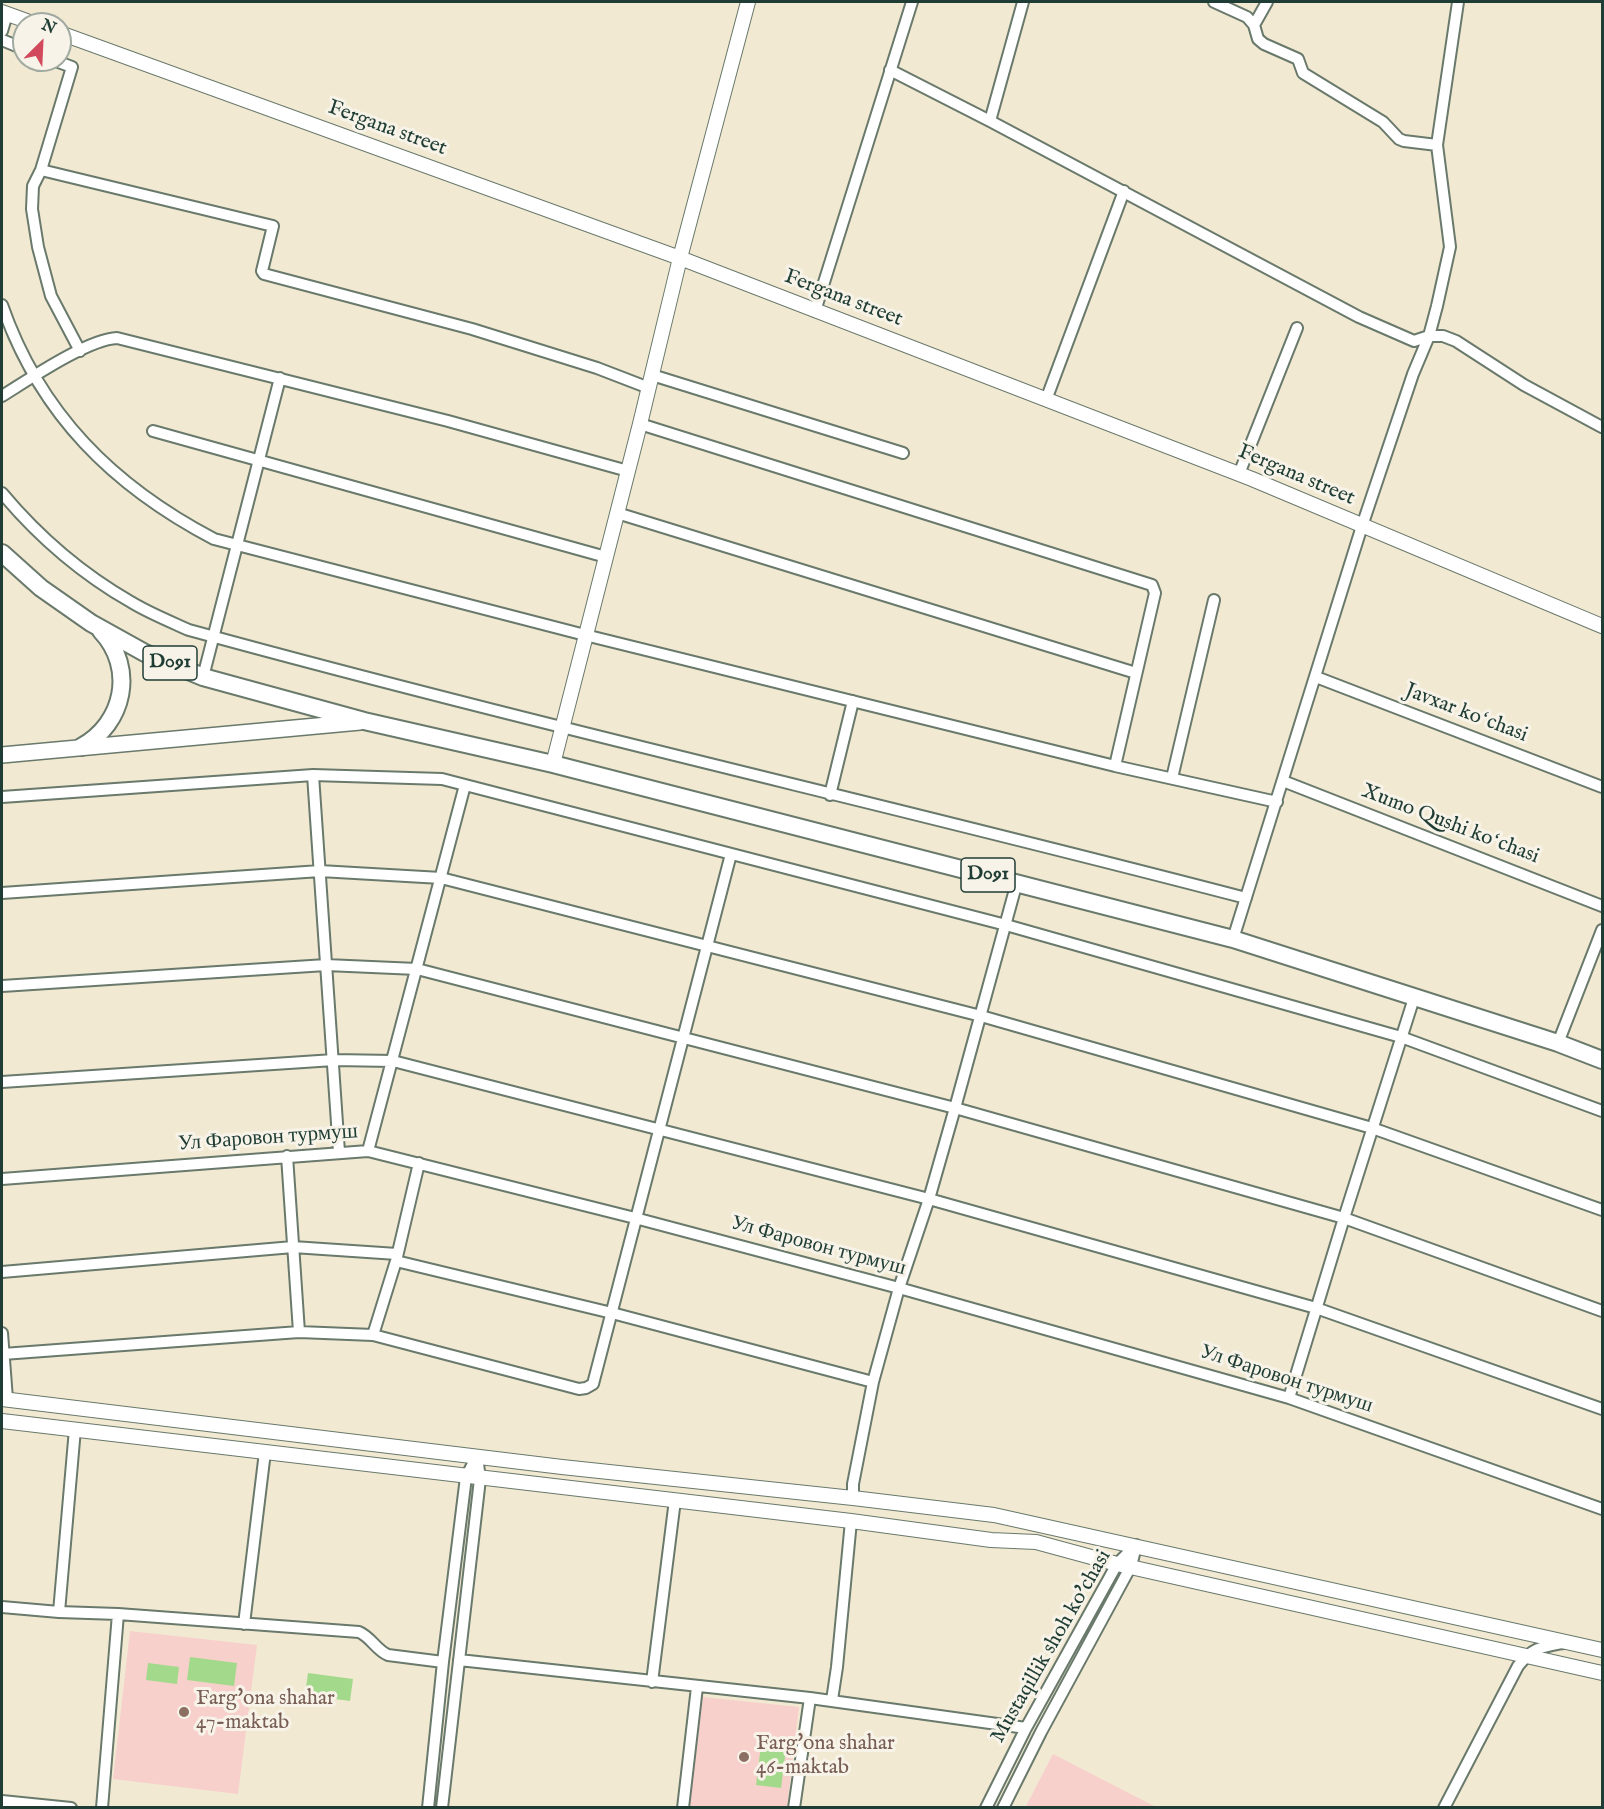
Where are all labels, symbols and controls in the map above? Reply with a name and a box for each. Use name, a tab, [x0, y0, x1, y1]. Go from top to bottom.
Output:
north arrow	[12, 12, 72, 72]
text: N	[38, 15, 59, 39]
street label: Fergana street	[324, 96, 450, 162]
street label: Fergana street	[780, 265, 906, 333]
street label: Fergana street	[1234, 440, 1358, 512]
road number: D091	[143, 646, 197, 680]
street label: Javxar koʻchasi	[1401, 679, 1531, 749]
street label: Xumo Qushi koʻchasi	[1358, 780, 1542, 870]
road number: D091	[961, 858, 1015, 892]
street label: Ул Фаровон турмуш	[177, 1120, 359, 1158]
street label: Ул Фаровон турмуш	[728, 1212, 908, 1282]
street label: Ул Фаровон турмуш	[1196, 1340, 1376, 1420]
street label: Mustaqillik shoh ko'chasi	[986, 1546, 1118, 1748]
place label: Farg'ona shahar 47-maktab	[196, 1687, 335, 1737]
marker: Farg'ona shahar 47-maktab	[177, 1705, 191, 1719]
place label: Farg'ona shahar 46-maktab	[756, 1732, 895, 1782]
marker: Farg'ona shahar 46-maktab	[737, 1750, 751, 1764]

